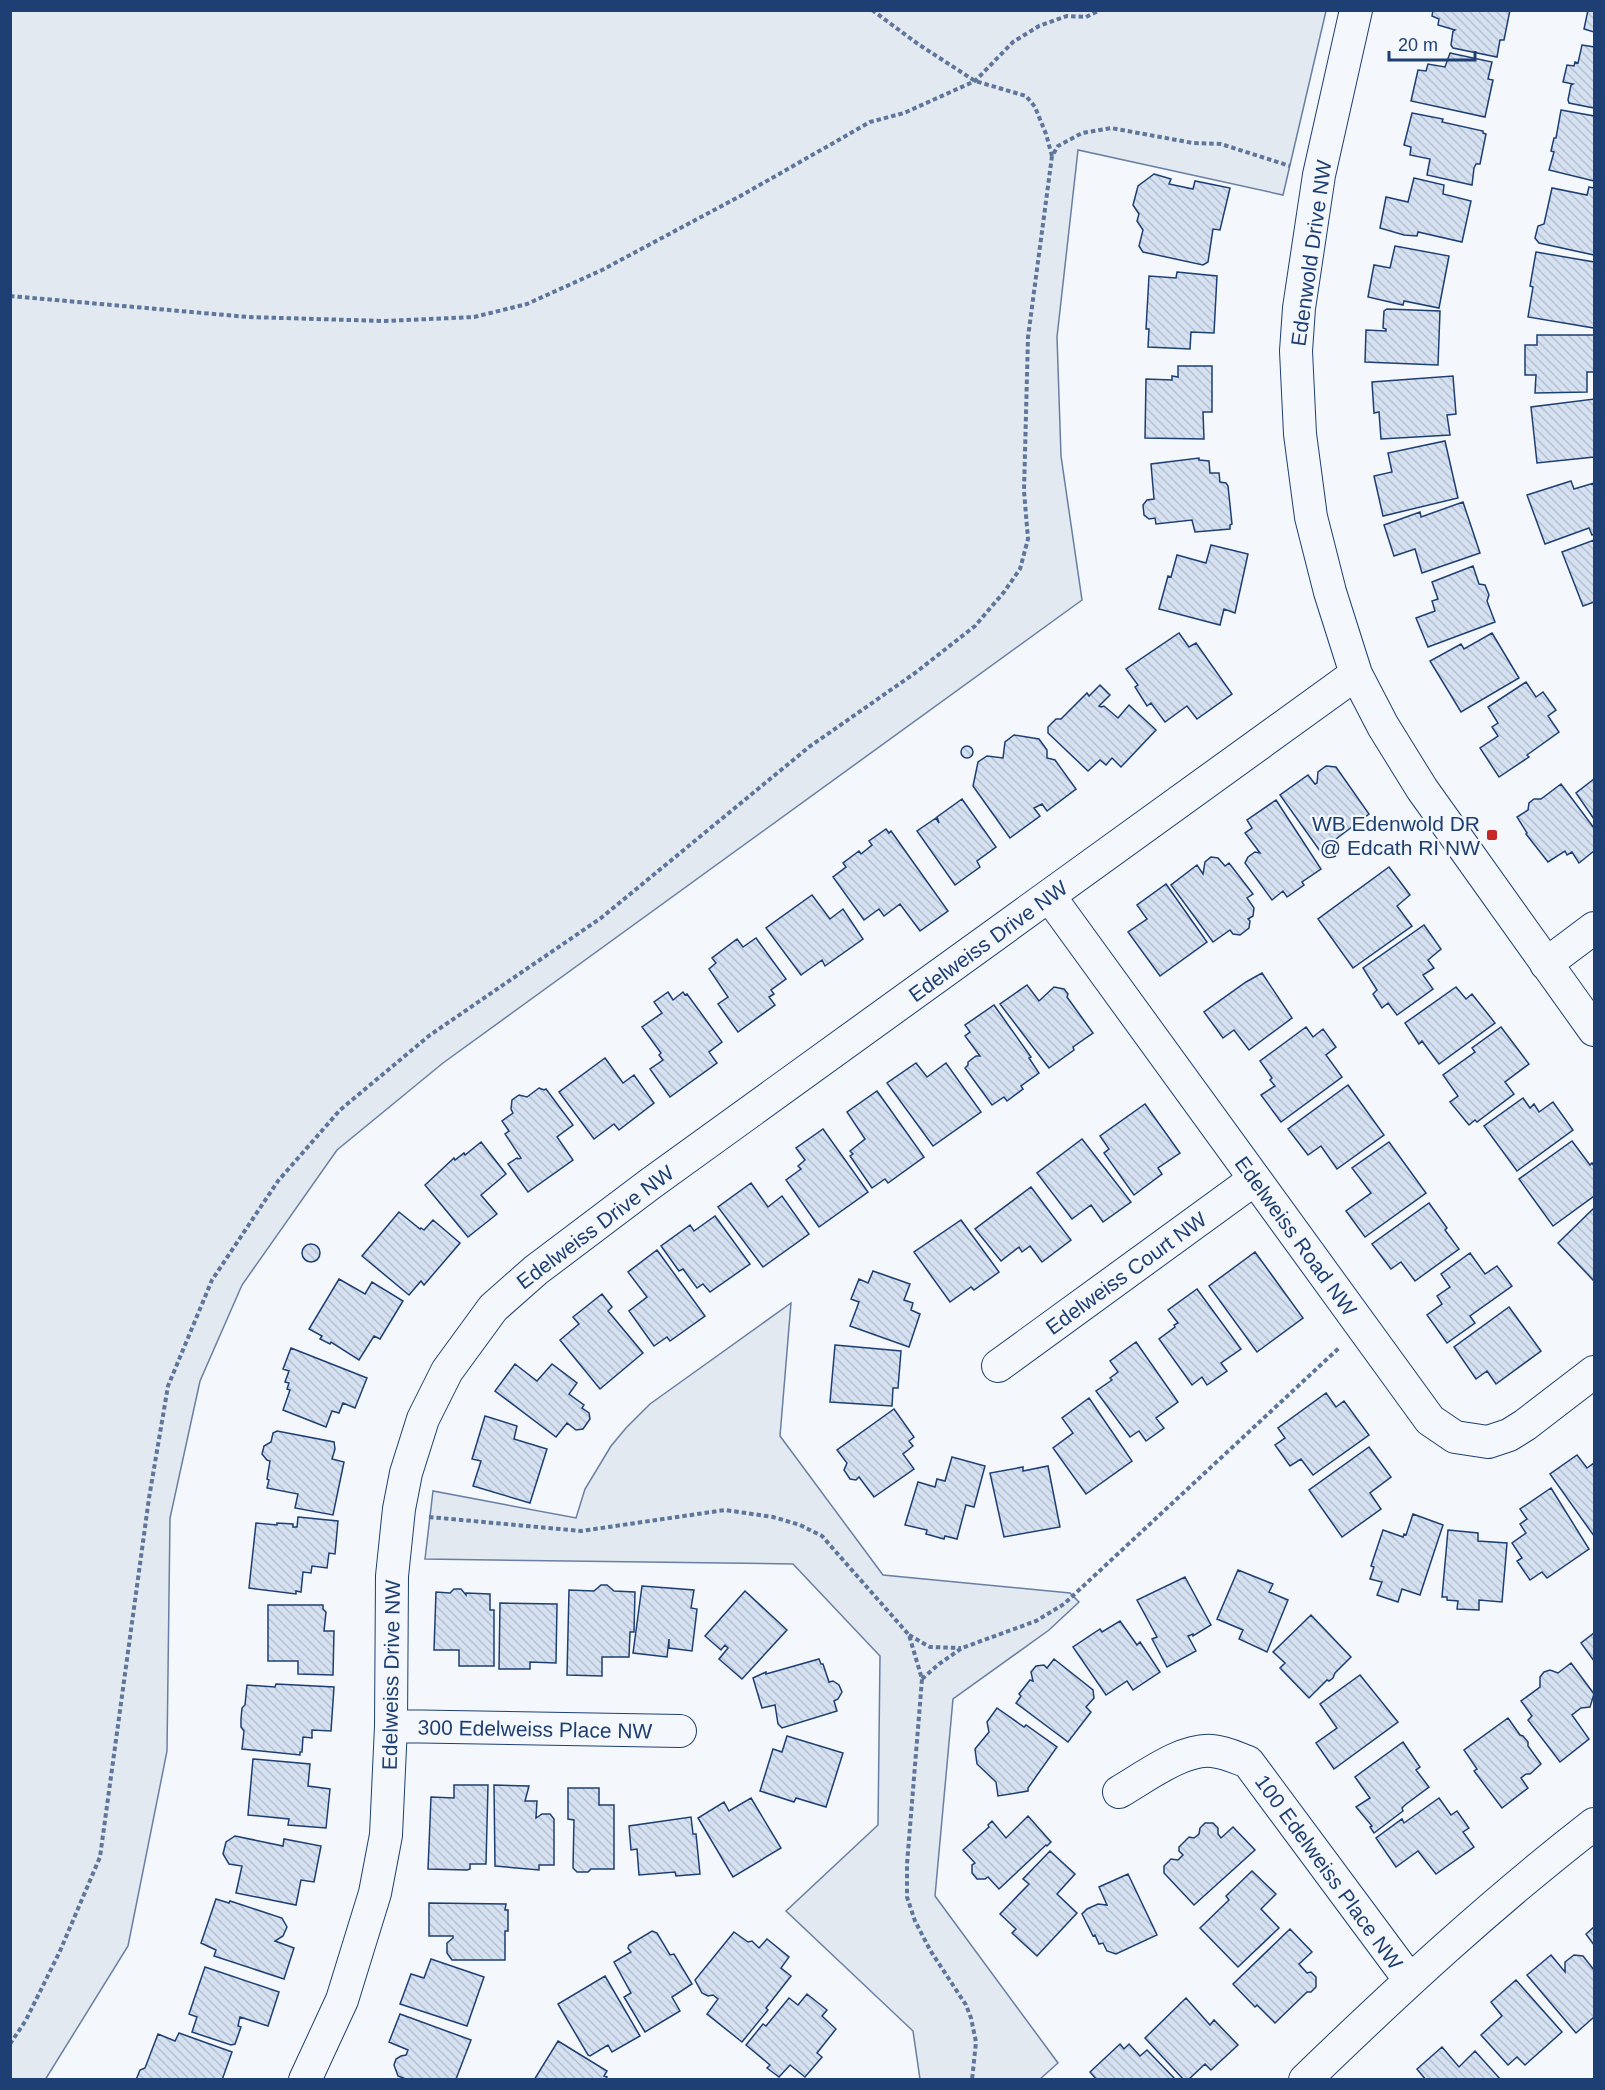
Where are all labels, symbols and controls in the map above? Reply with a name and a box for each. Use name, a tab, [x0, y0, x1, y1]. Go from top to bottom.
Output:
scale bar	[1389, 24, 1474, 62]
text: 20 m	[1398, 35, 1438, 55]
street label: Edenwold Drive NW	[1287, 158, 1335, 348]
place label: WB Edenwold DR @ Edcath RI NW	[1312, 812, 1480, 859]
marker: WB Edenwold DR @ Edcath RI NW	[1485, 828, 1499, 842]
street label: Edelweiss Drive NW	[904, 876, 1072, 1006]
street label: Edelweiss Road NW	[1230, 1152, 1362, 1320]
street label: Edelweiss Drive NW	[512, 1160, 678, 1293]
street label: Edelweiss Court NW	[1041, 1207, 1211, 1339]
street label: Edelweiss Drive NW	[378, 1580, 404, 1770]
street label: 300 Edelweiss Place NW	[418, 1715, 653, 1743]
street label: 100 Edelweiss Place NW	[1251, 1770, 1407, 1974]

